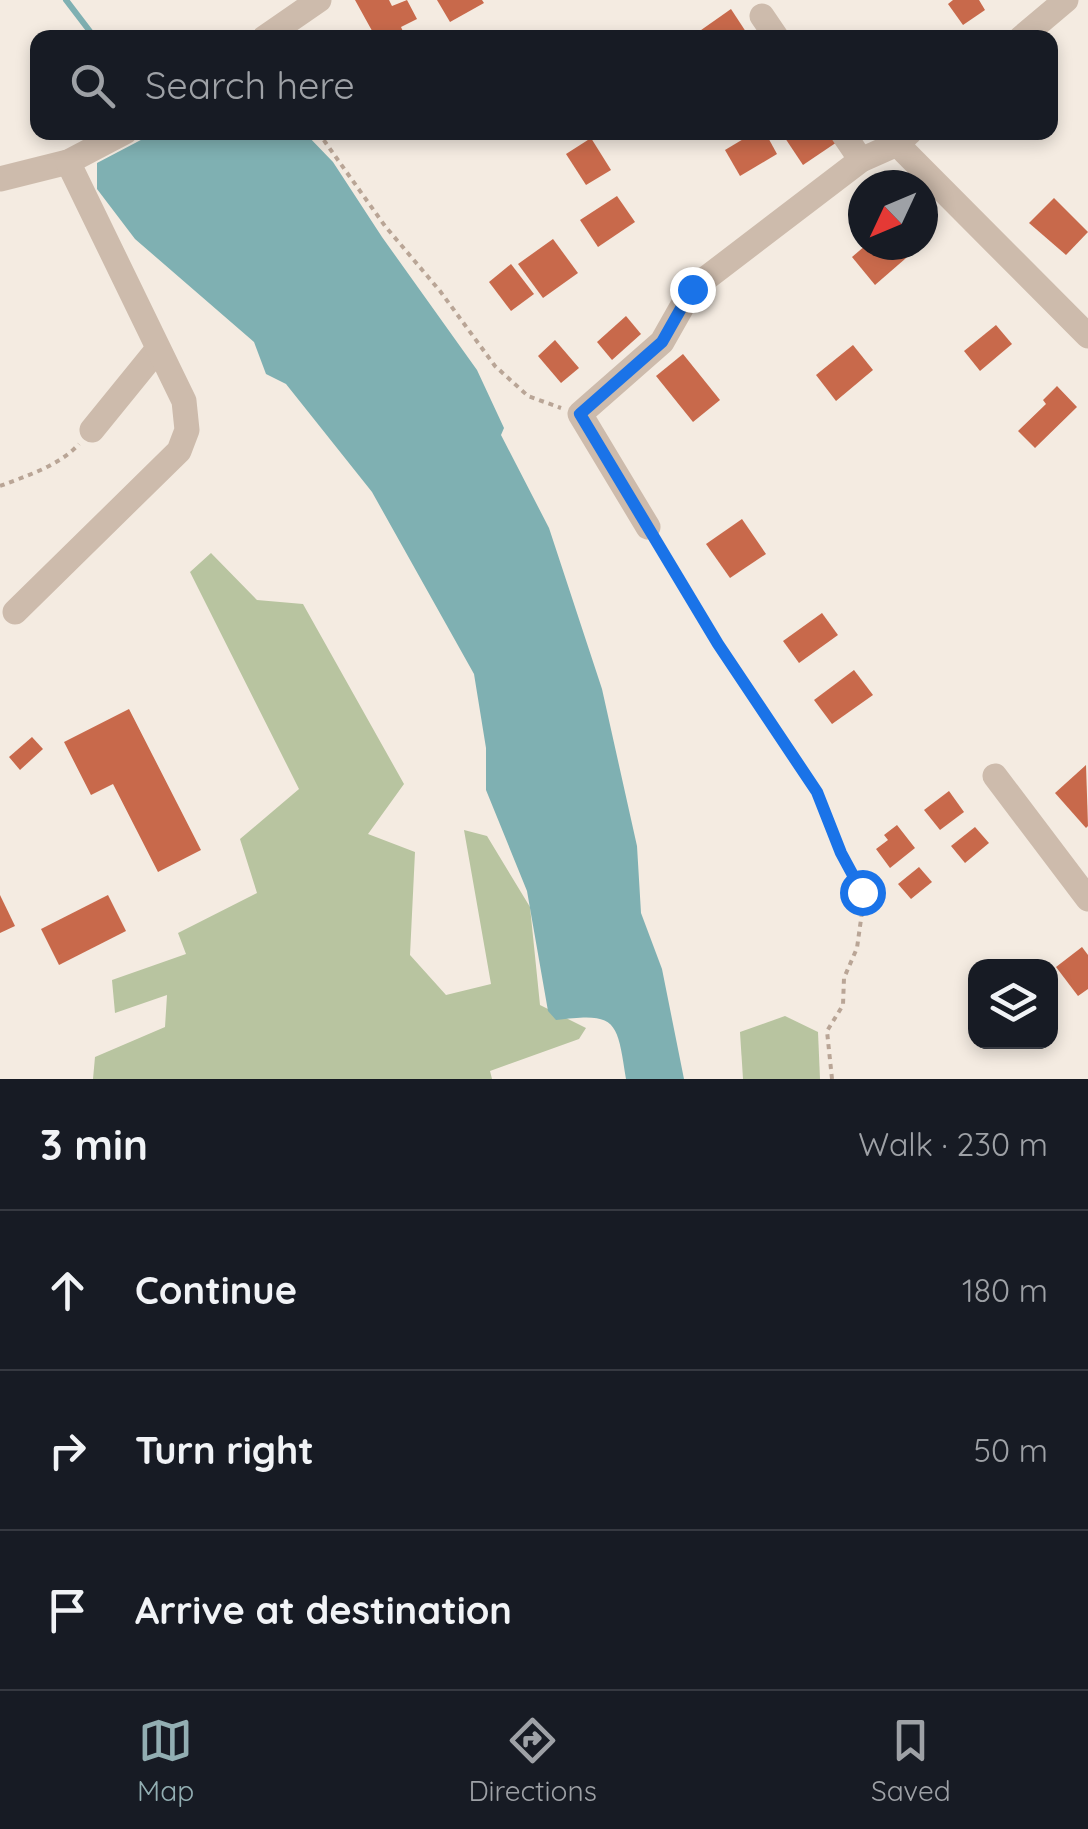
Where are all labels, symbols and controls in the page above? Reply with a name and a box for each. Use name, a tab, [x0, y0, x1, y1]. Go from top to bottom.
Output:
search box	[30, 30, 1058, 140]
icon: search	[65, 58, 120, 113]
text: Search here	[145, 61, 355, 109]
north arrow	[848, 170, 938, 260]
route end	[670, 267, 716, 313]
route start	[840, 870, 886, 916]
map controls	[968, 959, 1058, 1049]
button: layers	[968, 959, 1058, 1049]
text: 3 min	[40, 1118, 148, 1171]
text: Walk · 230 m	[858, 1124, 1048, 1164]
icon: ahead	[40, 1263, 95, 1318]
text: Continue	[135, 1266, 297, 1314]
text: 180 m	[962, 1270, 1048, 1310]
icon: right	[40, 1423, 95, 1478]
text: Turn right	[135, 1426, 314, 1474]
text: 50 m	[974, 1430, 1048, 1470]
icon: arrive	[40, 1583, 95, 1638]
text: Arrive at destination	[135, 1586, 512, 1634]
tab: Map	[137, 1713, 194, 1808]
tab: Directions	[468, 1713, 597, 1808]
tab: Saved	[871, 1713, 951, 1808]

